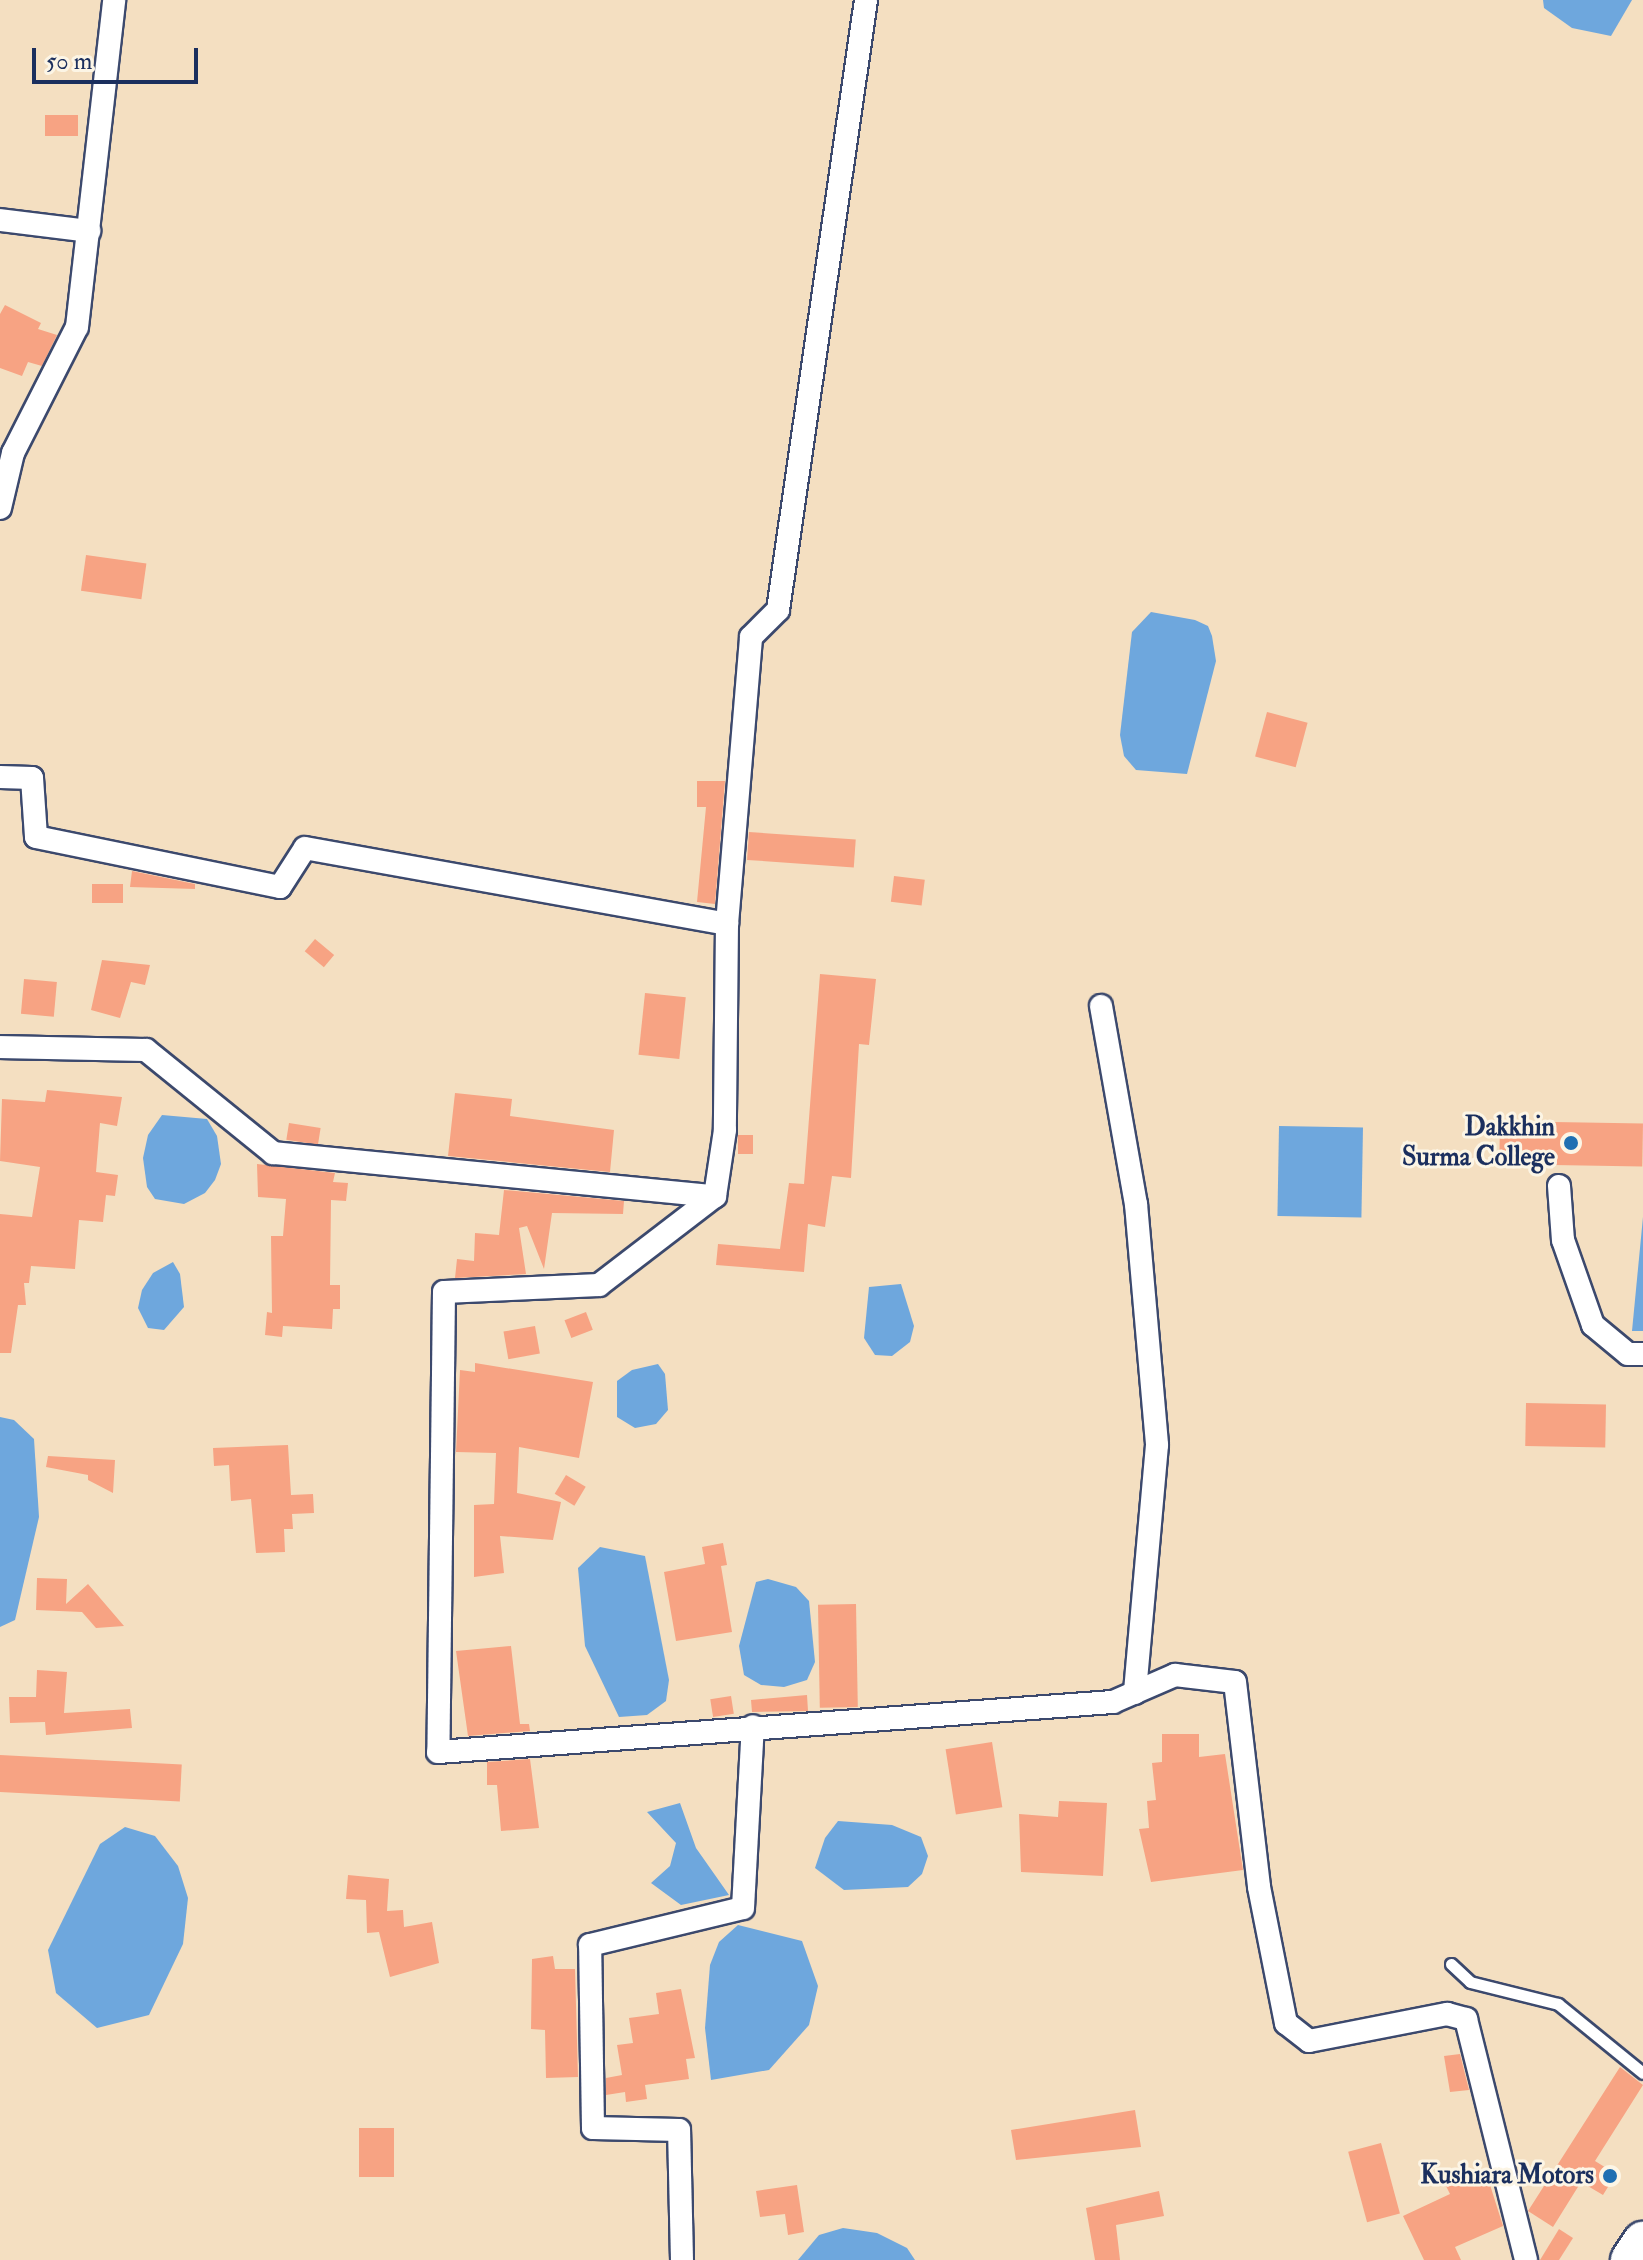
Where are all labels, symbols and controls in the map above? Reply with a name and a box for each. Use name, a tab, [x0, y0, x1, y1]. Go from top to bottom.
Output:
scale bar	[36, 32, 202, 82]
text: 50 m	[46, 46, 92, 77]
place label: Dakkhin Surma College	[1402, 1112, 1555, 1174]
marker: Dakkhin Surma College	[1562, 1134, 1580, 1152]
place label: Kushiara Motors	[1420, 2160, 1594, 2192]
marker: Kushiara Motors	[1601, 2167, 1619, 2185]

